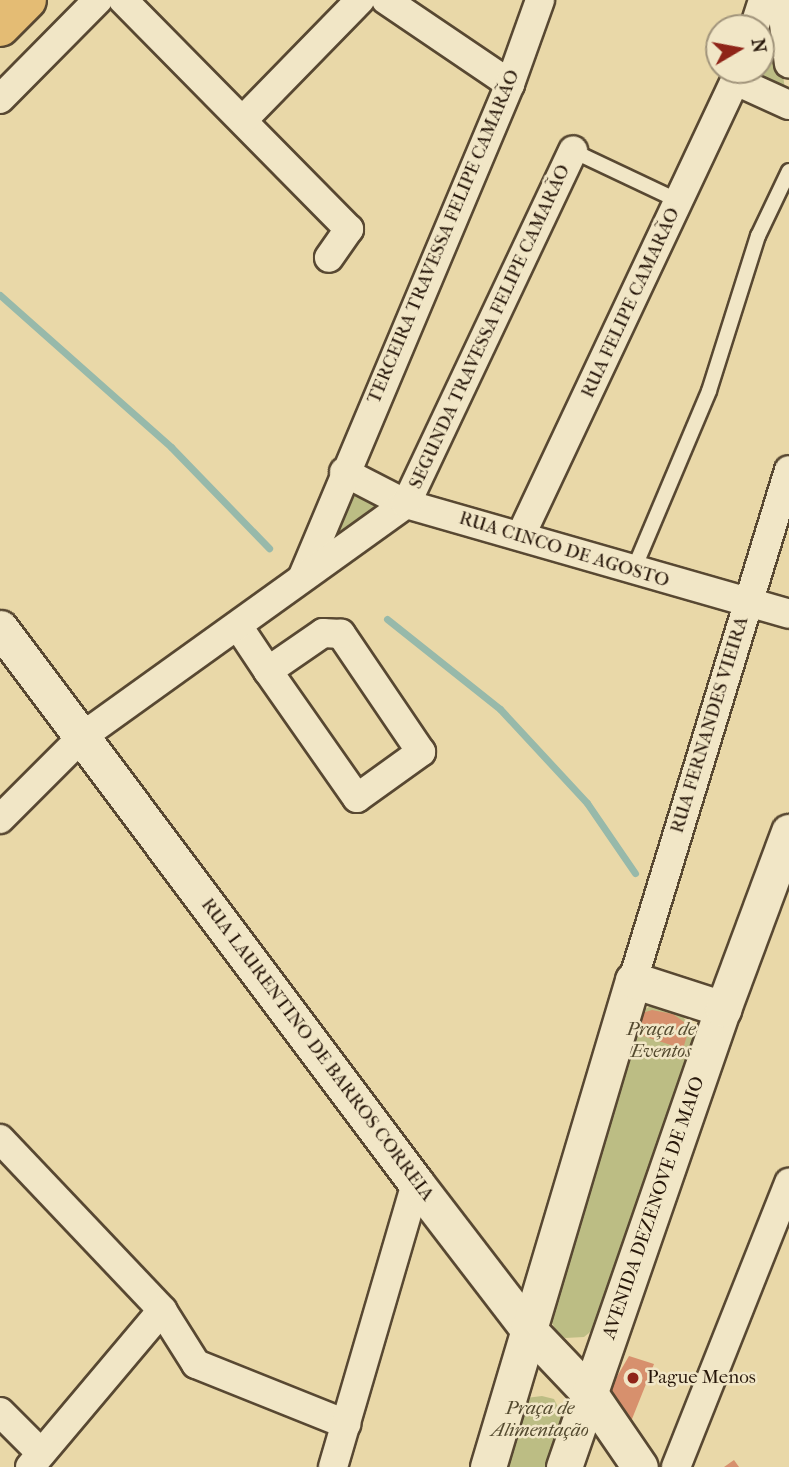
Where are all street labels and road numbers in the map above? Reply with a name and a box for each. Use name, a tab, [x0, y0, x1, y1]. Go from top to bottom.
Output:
street label: TERCEIRA TRAVESSA FELIPE CAMARÃO	[363, 67, 525, 407]
street label: SEGUNDA TRAVESSA FELIPE CAMARÃO	[405, 161, 575, 493]
street label: RUA FELIPE CAMARÃO	[577, 204, 685, 402]
street label: RUA CINCO DE AGOSTO	[456, 507, 672, 593]
street label: RUA FERNANDES VIEIRA	[666, 614, 754, 836]
street label: RUA LAURENTINO DE BARROS CORREIA	[196, 894, 438, 1206]
street label: AVENIDA DEZENOVE DE MAIO	[598, 1074, 710, 1342]

